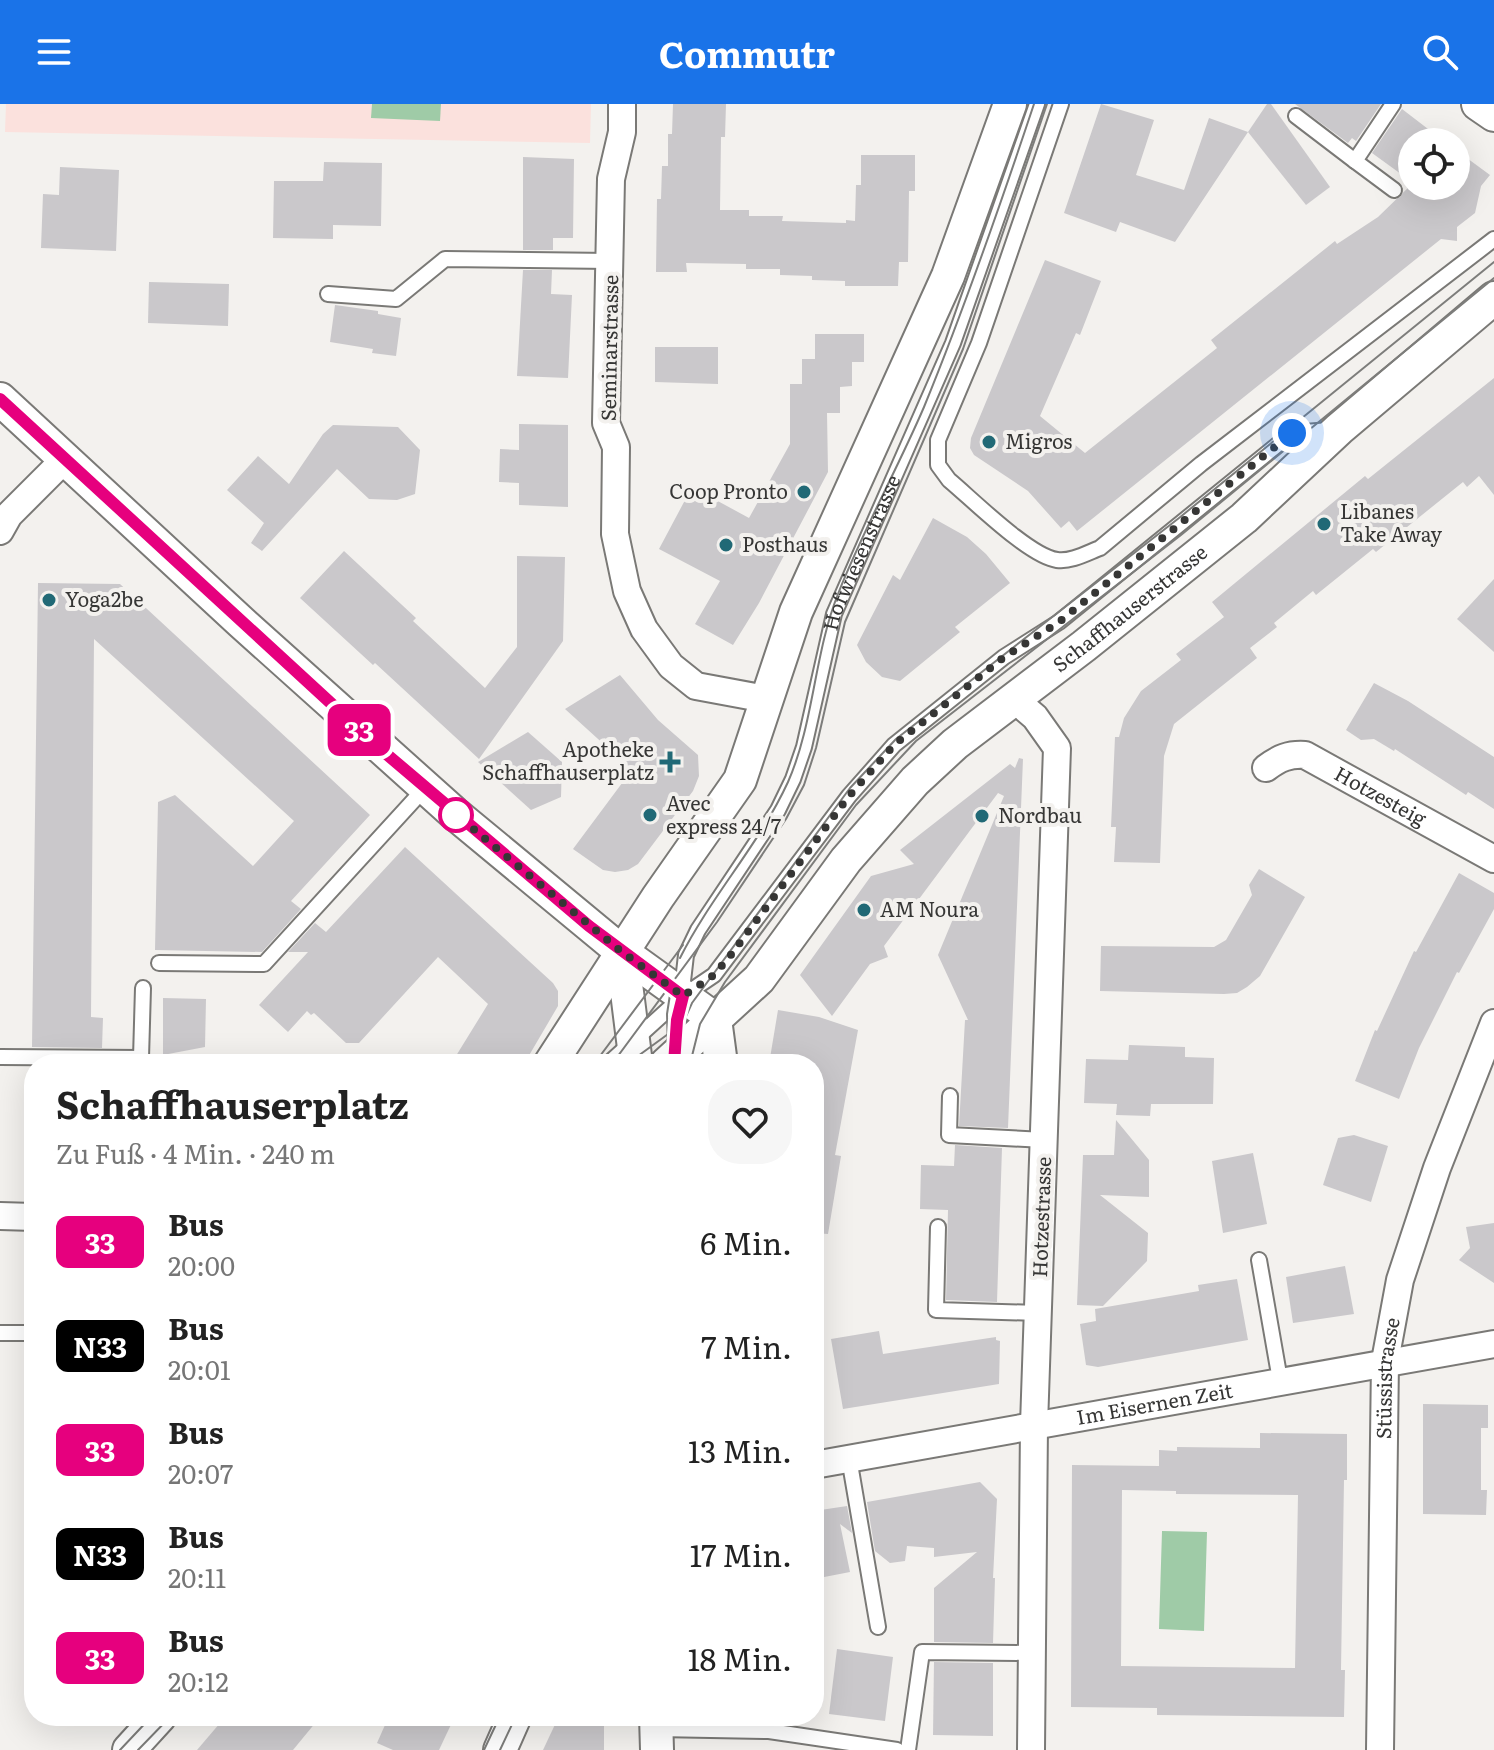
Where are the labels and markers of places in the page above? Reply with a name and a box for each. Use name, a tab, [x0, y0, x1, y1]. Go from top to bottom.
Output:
place label: Migros	[1005, 425, 1072, 455]
marker: Migros	[980, 433, 998, 451]
place label: Coop Pronto	[669, 475, 788, 505]
marker: Coop Pronto	[795, 483, 813, 501]
place label: Libanes Take Away	[1340, 495, 1442, 548]
marker: Libanes Take Away	[1315, 515, 1333, 533]
place label: Posthaus	[742, 528, 828, 558]
marker: Posthaus	[717, 536, 735, 554]
place label: Yoga2be	[65, 583, 144, 613]
marker: Yoga2be	[40, 591, 58, 609]
place label: Apotheke Schaffhauserplatz	[482, 733, 654, 786]
marker: Apotheke Schaffhauserplatz	[661, 753, 679, 771]
place label: Avec express 24/7	[666, 787, 781, 840]
unlabelled marker	[439, 798, 473, 832]
place label: Nordbau	[998, 799, 1082, 829]
marker: Avec express 24/7	[641, 806, 659, 824]
marker: Nordbau	[973, 807, 991, 825]
place label: AM Noura	[880, 893, 979, 923]
marker: AM Noura	[855, 901, 873, 919]

